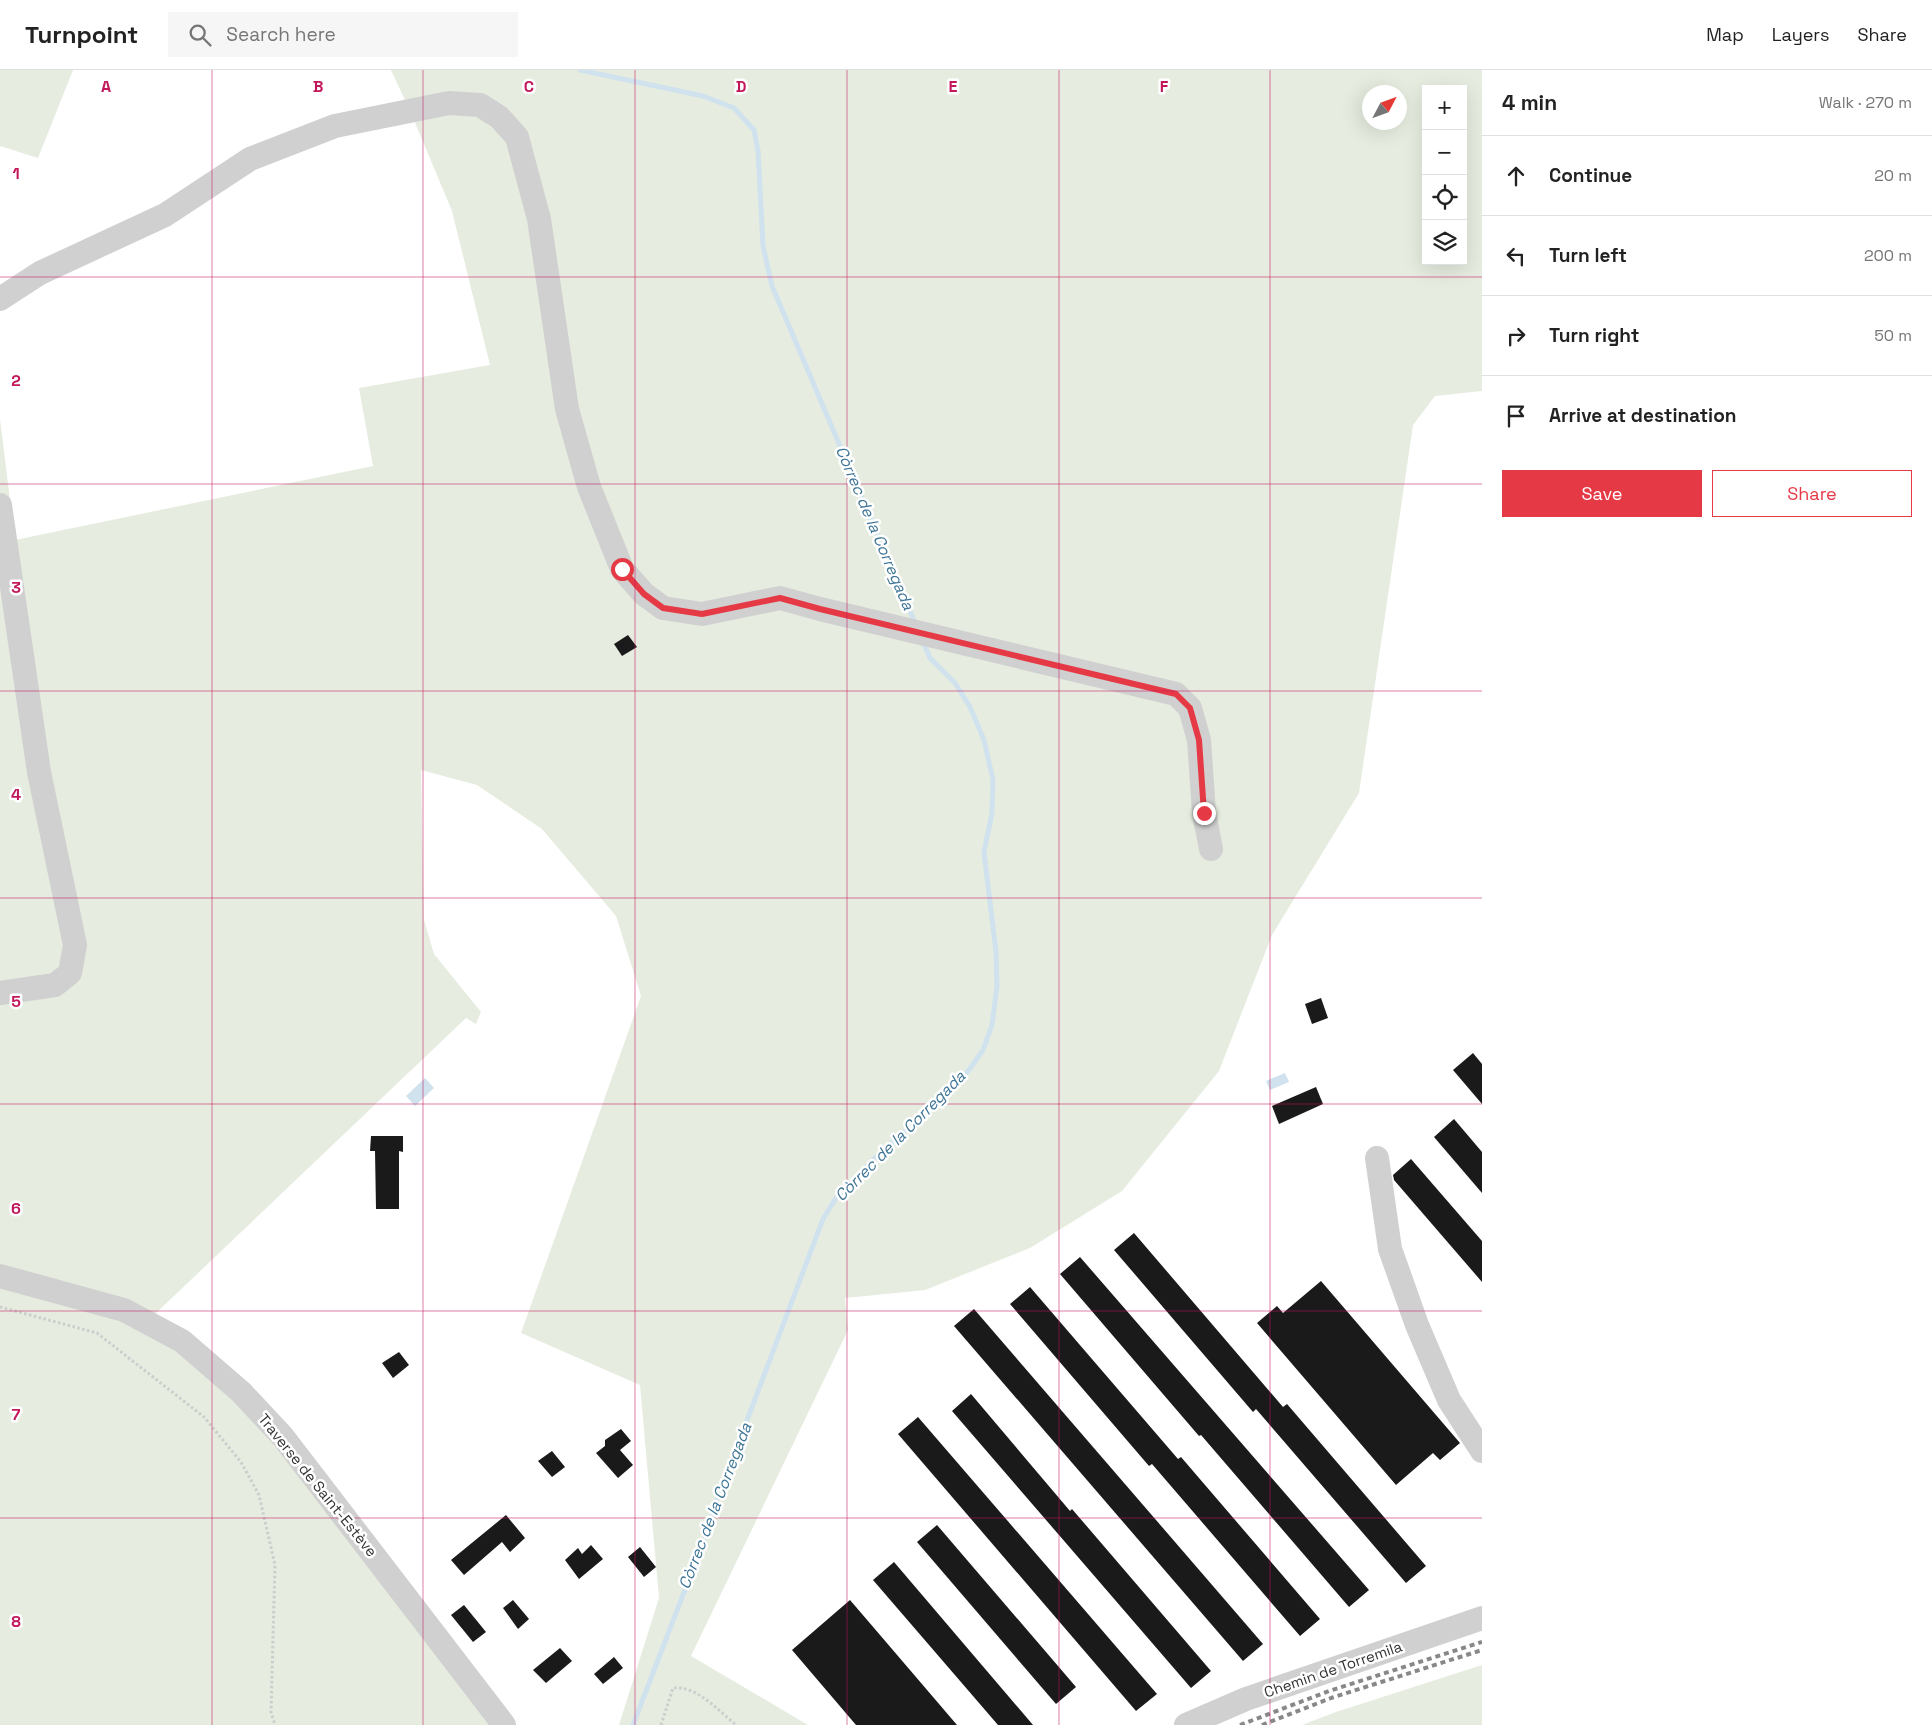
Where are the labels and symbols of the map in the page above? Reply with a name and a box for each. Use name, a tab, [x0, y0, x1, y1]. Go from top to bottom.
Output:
text: A	[101, 76, 111, 97]
text: B	[313, 76, 323, 97]
text: C	[524, 76, 534, 97]
text: D	[736, 76, 746, 97]
text: E	[949, 76, 958, 97]
text: F	[1160, 76, 1169, 97]
north arrow	[1362, 85, 1407, 130]
text: 1	[12, 163, 20, 184]
text: 2	[11, 370, 21, 391]
water label: Còrrec de la Corregada	[831, 443, 919, 614]
route start	[611, 558, 634, 581]
text: 3	[11, 577, 21, 598]
text: 4	[11, 784, 21, 805]
route end	[1193, 802, 1216, 825]
text: 5	[11, 991, 21, 1012]
water label: Còrrec de la Corregada	[830, 1066, 970, 1206]
text: 6	[11, 1198, 21, 1219]
text: 7	[12, 1404, 21, 1425]
street label: Traverse de Saint-Estève	[254, 1410, 382, 1560]
water label: Còrrec de la Corregada	[674, 1419, 757, 1592]
text: 8	[11, 1611, 21, 1632]
street label: Chemin de Torremila	[1261, 1636, 1405, 1702]

